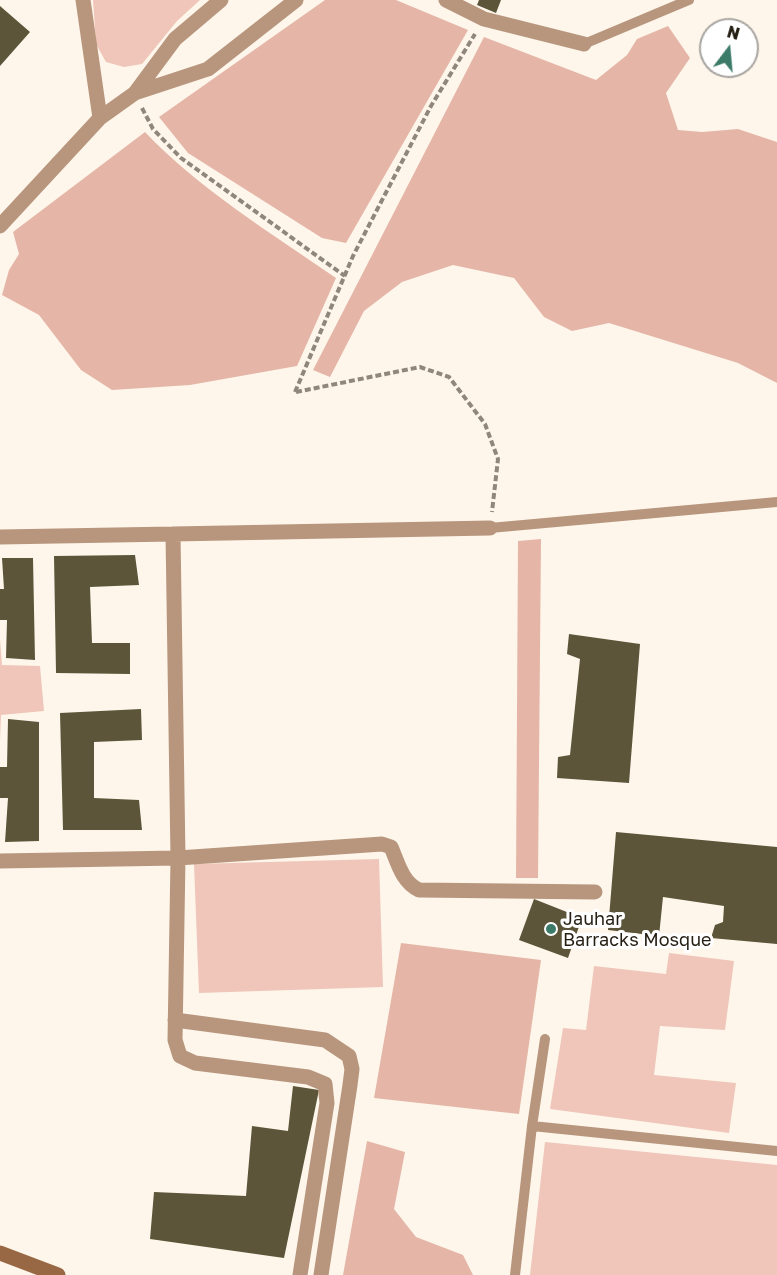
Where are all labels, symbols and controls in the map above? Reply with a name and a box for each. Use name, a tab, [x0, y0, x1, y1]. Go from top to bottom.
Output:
north arrow	[699, 18, 759, 78]
text: N	[725, 21, 742, 44]
place label: Jauhar Barracks Mosque	[563, 908, 711, 950]
marker: Jauhar Barracks Mosque	[544, 922, 558, 936]

